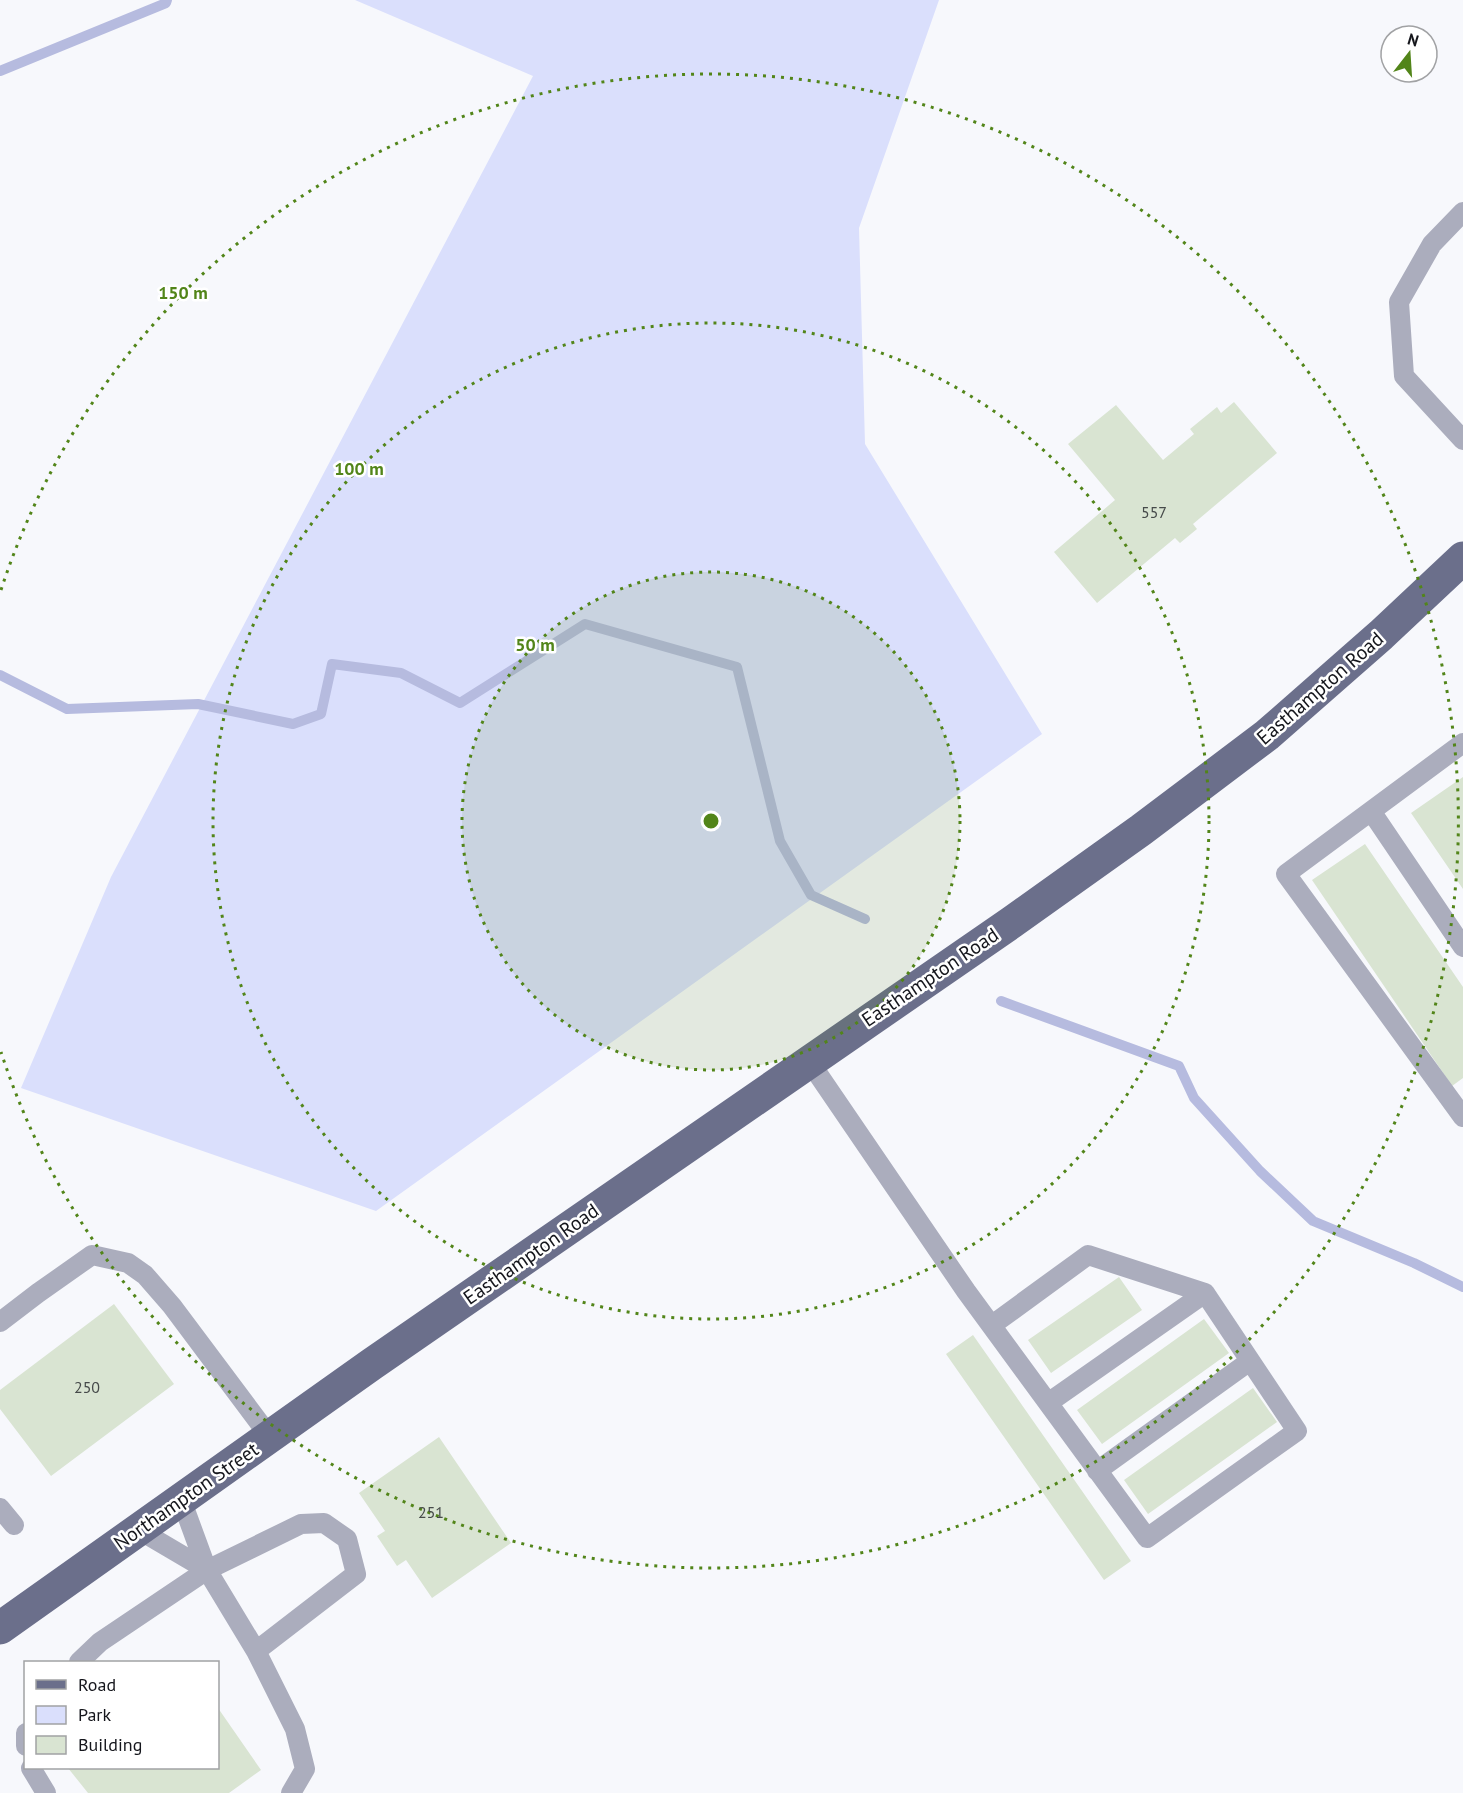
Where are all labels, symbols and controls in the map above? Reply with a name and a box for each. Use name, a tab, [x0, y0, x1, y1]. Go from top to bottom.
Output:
north arrow	[1379, 24, 1439, 84]
text: N	[1405, 29, 1421, 51]
text: 150 m	[158, 281, 208, 304]
text: 100 m	[334, 457, 384, 480]
house number: 557	[1141, 502, 1167, 522]
street label: Easthampton Road	[1251, 626, 1389, 750]
text: 50 m	[515, 633, 555, 656]
centre of rings	[701, 811, 721, 831]
street label: Easthampton Road	[857, 922, 1003, 1032]
street label: Easthampton Road	[458, 1198, 604, 1310]
house number: 250	[74, 1377, 100, 1397]
street label: Northampton Street	[109, 1436, 264, 1556]
house number: 251	[418, 1502, 444, 1522]
legend	[24, 1661, 219, 1769]
text: Road	[78, 1673, 116, 1696]
text: Park	[78, 1703, 111, 1726]
text: Building	[78, 1733, 142, 1756]

